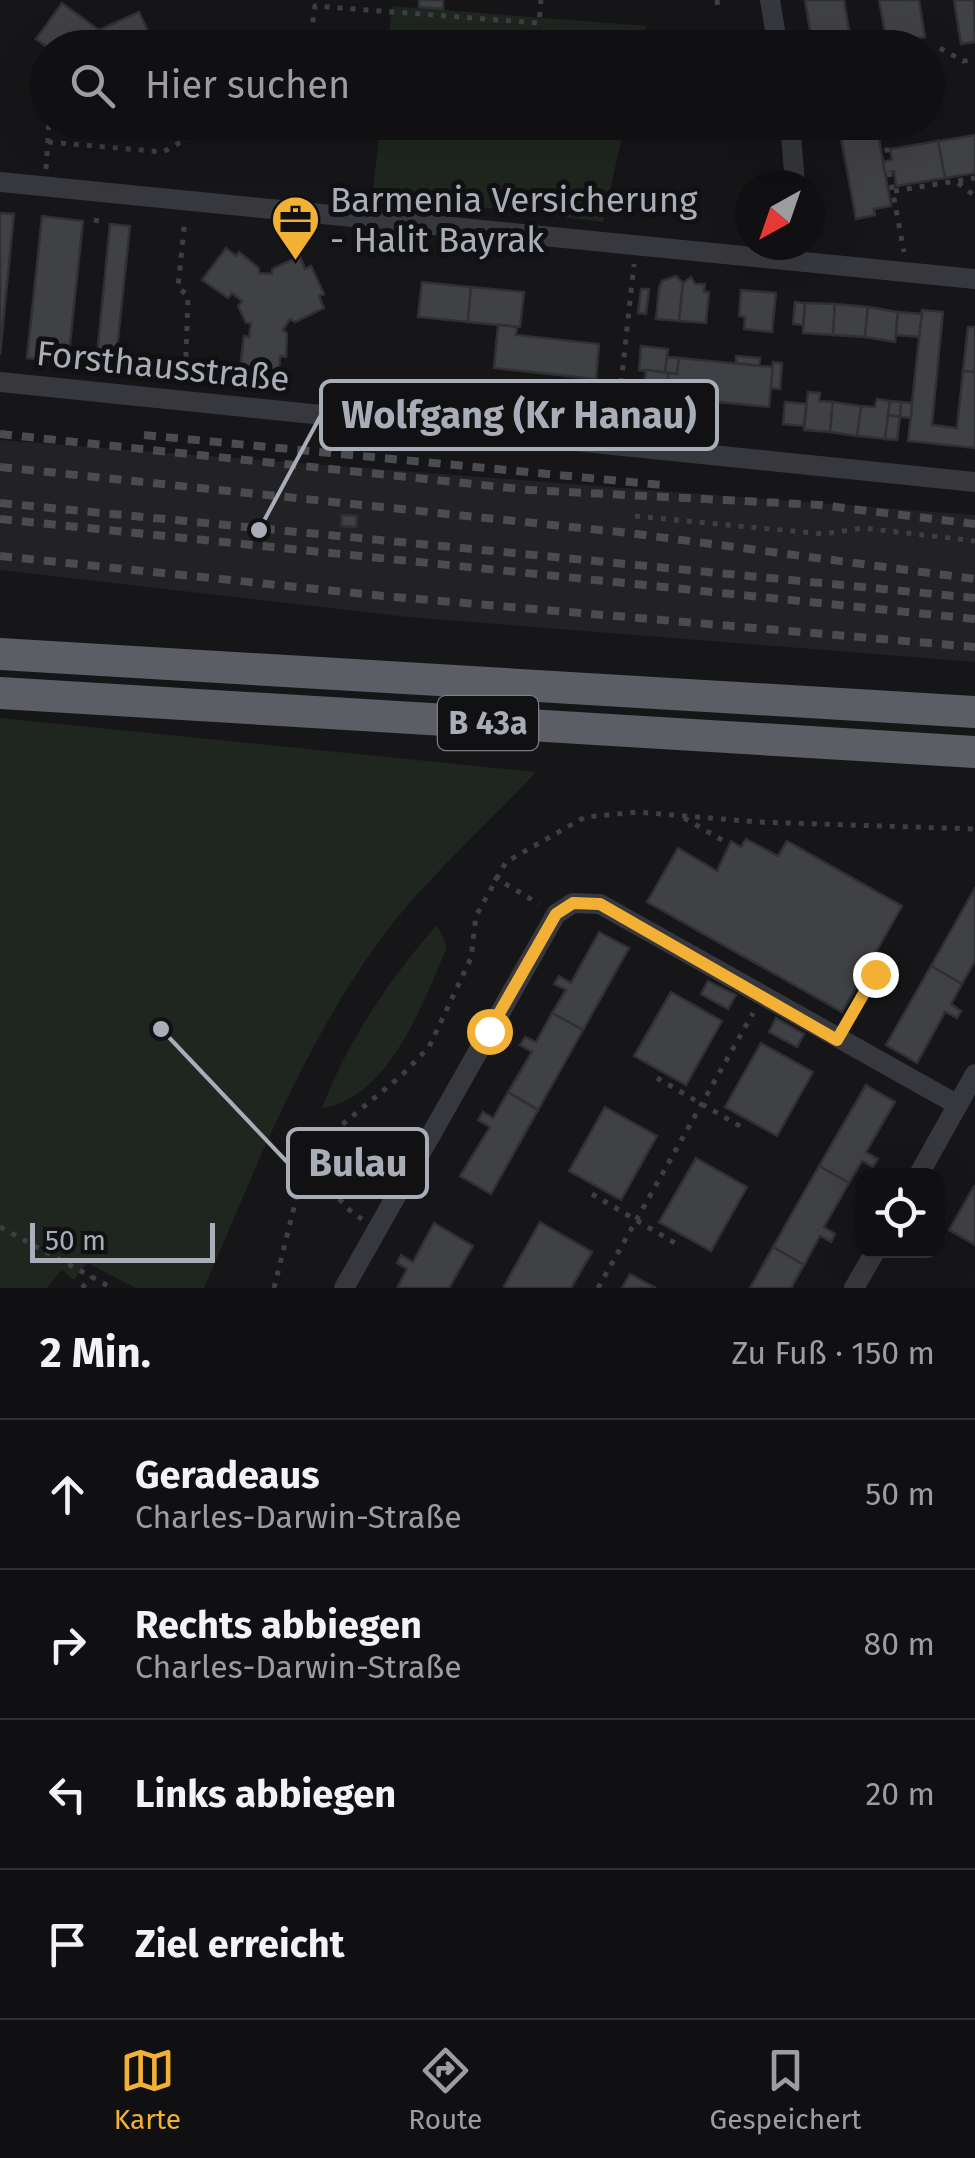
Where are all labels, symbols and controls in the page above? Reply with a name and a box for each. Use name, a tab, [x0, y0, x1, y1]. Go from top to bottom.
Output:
search box	[30, 30, 945, 140]
icon: search	[65, 58, 120, 113]
text: Hier suchen	[145, 62, 350, 108]
north arrow	[735, 170, 825, 260]
place label: Barmenia Versicherung - Halit Bayrak	[330, 179, 698, 261]
office icon: Barmenia Versicherung - Halit Bayrak	[269, 194, 321, 262]
street label: Forsthausstraße	[34, 332, 292, 400]
callout: Wolfgang (Kr Hanau)	[321, 381, 717, 449]
text: Wolfgang (Kr Hanau)	[341, 392, 697, 438]
road number: B 43a	[438, 696, 538, 750]
route end	[853, 952, 899, 998]
route start	[467, 1009, 513, 1055]
callout: Bulau	[288, 1129, 427, 1197]
text: Bulau	[309, 1140, 407, 1186]
map controls	[855, 1168, 945, 1258]
button: locate	[855, 1168, 945, 1258]
scale bar	[30, 1218, 215, 1262]
text: 50 m	[45, 1224, 106, 1257]
text: 2 Min.	[40, 1328, 151, 1378]
text: Zu Fuß · 150 m	[731, 1334, 935, 1372]
text: Geradeaus	[135, 1452, 320, 1498]
icon: ahead	[40, 1467, 95, 1522]
text: 50 m	[865, 1475, 935, 1513]
text: Charles-Darwin-Straße	[135, 1498, 462, 1536]
text: Rechts abbiegen	[135, 1602, 422, 1648]
icon: right	[40, 1617, 95, 1672]
text: 80 m	[864, 1625, 935, 1663]
text: Charles-Darwin-Straße	[135, 1648, 462, 1686]
icon: left	[40, 1767, 95, 1822]
text: Links abbiegen	[135, 1771, 396, 1817]
text: 20 m	[865, 1775, 935, 1813]
icon: arrive	[40, 1917, 95, 1972]
text: Ziel erreicht	[135, 1921, 344, 1967]
tab: Karte	[114, 2043, 181, 2136]
tab: Route	[408, 2043, 482, 2136]
tab: Gespeichert	[710, 2043, 861, 2136]

